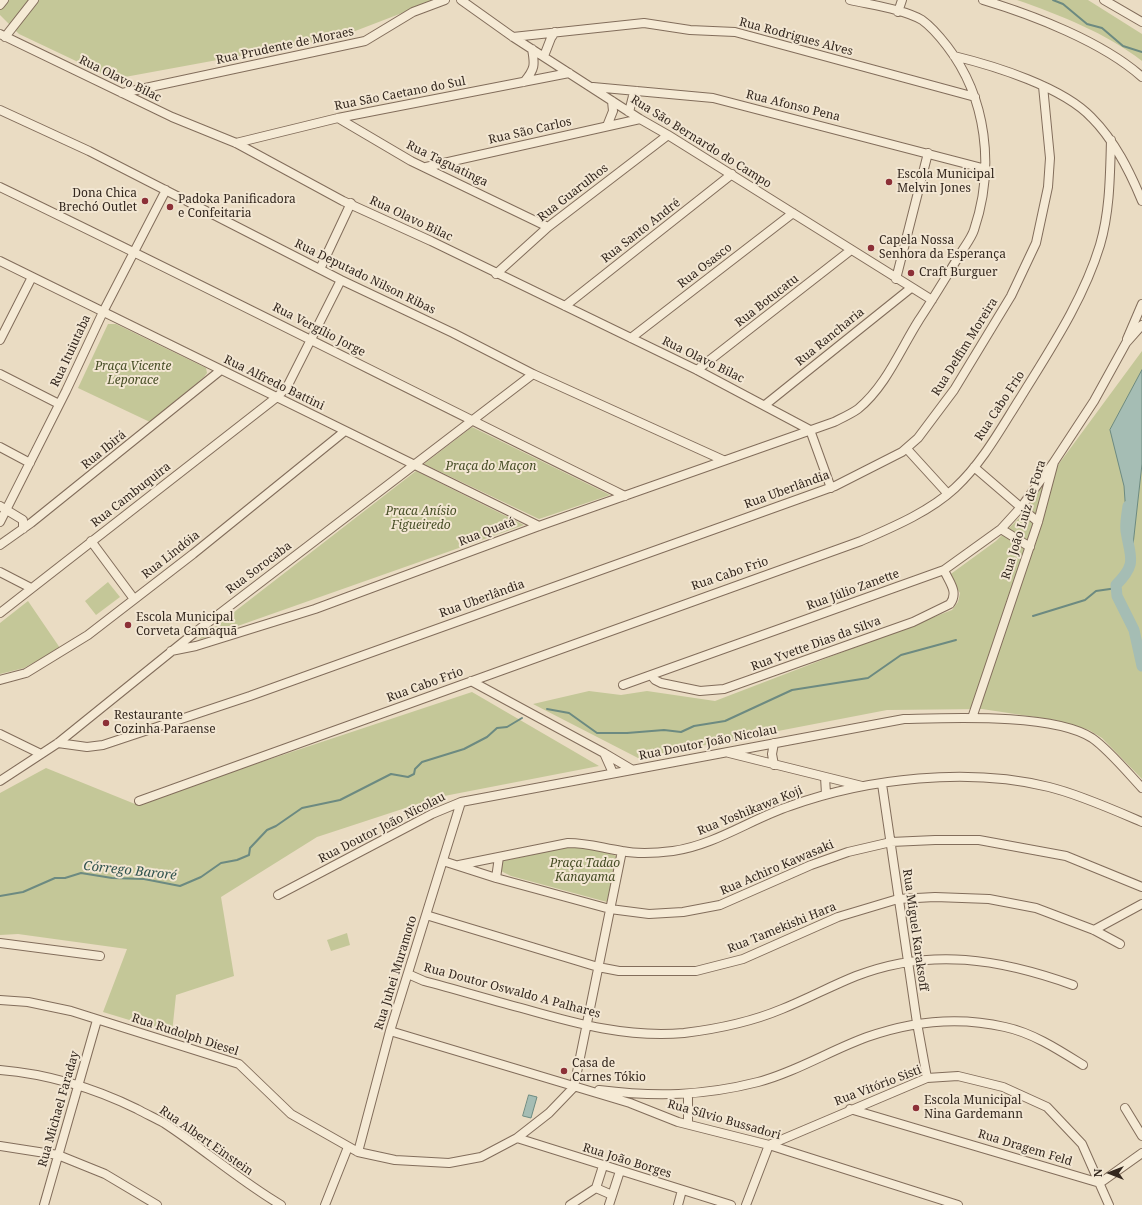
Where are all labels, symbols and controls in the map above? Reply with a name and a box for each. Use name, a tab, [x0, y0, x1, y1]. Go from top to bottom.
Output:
street label: Rua Rodrigues Alves	[738, 15, 854, 59]
street label: Rua Prudente de Moraes	[215, 24, 355, 68]
street label: Rua Olavo Bilac	[76, 53, 164, 105]
street label: Rua São Caetano do Sul	[333, 74, 467, 114]
street label: Rua Afonso Pena	[744, 87, 842, 125]
street label: Rua São Bernardo do Campo	[628, 93, 774, 191]
street label: Rua São Carlos	[487, 114, 573, 148]
street label: Rua Taguatinga	[404, 138, 490, 190]
street label: Rua Guarulhos	[535, 161, 611, 225]
place label: Escola Municipal Melvin Jones	[897, 168, 994, 196]
marker: Escola Municipal Melvin Jones	[884, 177, 894, 187]
place label: Dona Chica Brechó Outlet	[58, 187, 137, 215]
place label: Padoka Panificadora e Confeitaria	[178, 193, 296, 221]
street label: Rua Olavo Bilac	[367, 193, 455, 245]
marker: Dona Chica Brechó Outlet	[140, 196, 150, 206]
street label: Rua Santo André	[599, 196, 683, 266]
marker: Padoka Panificadora e Confeitaria	[165, 202, 175, 212]
place label: Capela Nossa Senhora da Esperança	[879, 234, 1006, 262]
street label: Rua Deputado Nilson Ribas	[292, 237, 438, 317]
street label: Rua Osasco	[675, 240, 735, 292]
marker: Capela Nossa Senhora da Esperança	[866, 243, 876, 253]
place label: Craft Burguer	[919, 266, 998, 280]
marker: Craft Burguer	[906, 268, 916, 278]
street label: Rua Botucatu	[732, 272, 802, 330]
street label: Rua Delfim Moreira	[929, 295, 1001, 399]
street label: Rua Vergílio Jorge	[270, 300, 368, 360]
street label: Rua Rancharia	[793, 305, 867, 369]
street label: Rua Ituiutaba	[48, 313, 94, 389]
street label: Rua Olavo Bilac	[659, 334, 747, 386]
street label: Rua Alfredo Battini	[221, 352, 327, 414]
park label: Praça Vicente Leporace	[95, 360, 171, 388]
street label: Rua Cabo Frio	[972, 368, 1028, 444]
street label: Rua Ibirá	[79, 428, 129, 472]
street label: Rua João Luiz de Fora	[999, 459, 1049, 581]
street label: Rua Cambuquira	[88, 460, 174, 530]
park label: Praça do Maçon	[446, 460, 536, 474]
street label: Rua Uberlândia	[742, 468, 832, 512]
park label: Praca Anísio Figueiredo	[385, 505, 457, 533]
street label: Rua Quatá	[457, 515, 517, 549]
street label: Rua Lindóia	[139, 528, 203, 582]
street label: Rua Sorocaba	[223, 539, 295, 597]
street label: Rua Cabo Frio	[690, 554, 770, 594]
street label: Rua Júlio Zanette	[805, 567, 901, 613]
street label: Rua Uberlândia	[437, 577, 527, 621]
place label: Escola Municipal Corveta Camaquã	[136, 611, 237, 639]
street label: Rua Yvette Dias da Silva	[749, 614, 883, 674]
marker: Escola Municipal Corveta Camaquã	[123, 620, 133, 630]
street label: Rua Cabo Frio	[385, 664, 465, 706]
place label: Restaurante Cozinha Paraense	[114, 709, 216, 737]
marker: Restaurante Cozinha Paraense	[101, 718, 111, 728]
street label: Rua Doutor João Nicolau	[638, 723, 778, 763]
street label: Rua Yoshikawa Koji	[695, 783, 805, 839]
street label: Rua Doutor João Nicolau	[316, 790, 448, 866]
street label: Rua Achiro Kawasaki	[718, 838, 836, 898]
park label: Praça Tadao Kanayama	[550, 857, 620, 885]
water label: Córrego Baroré	[83, 858, 177, 884]
street label: Rua Miguel Karaksoff	[899, 868, 931, 992]
street label: Rua Tamekishi Hara	[725, 900, 839, 956]
street label: Rua Juhei Muramoto	[372, 914, 420, 1032]
street label: Rua Doutor Oswaldo A Palhares	[422, 960, 602, 1022]
street label: Rua Rudolph Diesel	[130, 1011, 240, 1059]
street label: Rua Michael Faraday	[36, 1049, 82, 1169]
place label: Casa de Carnes Tókio	[572, 1057, 646, 1085]
street label: Rua Vitório Sisti	[833, 1063, 923, 1109]
marker: Casa de Carnes Tókio	[559, 1066, 569, 1076]
place label: Escola Municipal Nina Gardemann	[924, 1094, 1023, 1122]
street label: Rua Sílvio Bussadori	[666, 1097, 782, 1143]
street label: Rua Albert Einstein	[156, 1103, 256, 1179]
marker: Escola Municipal Nina Gardemann	[911, 1103, 921, 1113]
street label: Rua Dragem Feld	[976, 1127, 1074, 1169]
street label: Rua João Borges	[581, 1141, 673, 1181]
north arrow	[1090, 1153, 1130, 1193]
text: N	[1090, 1169, 1105, 1177]

